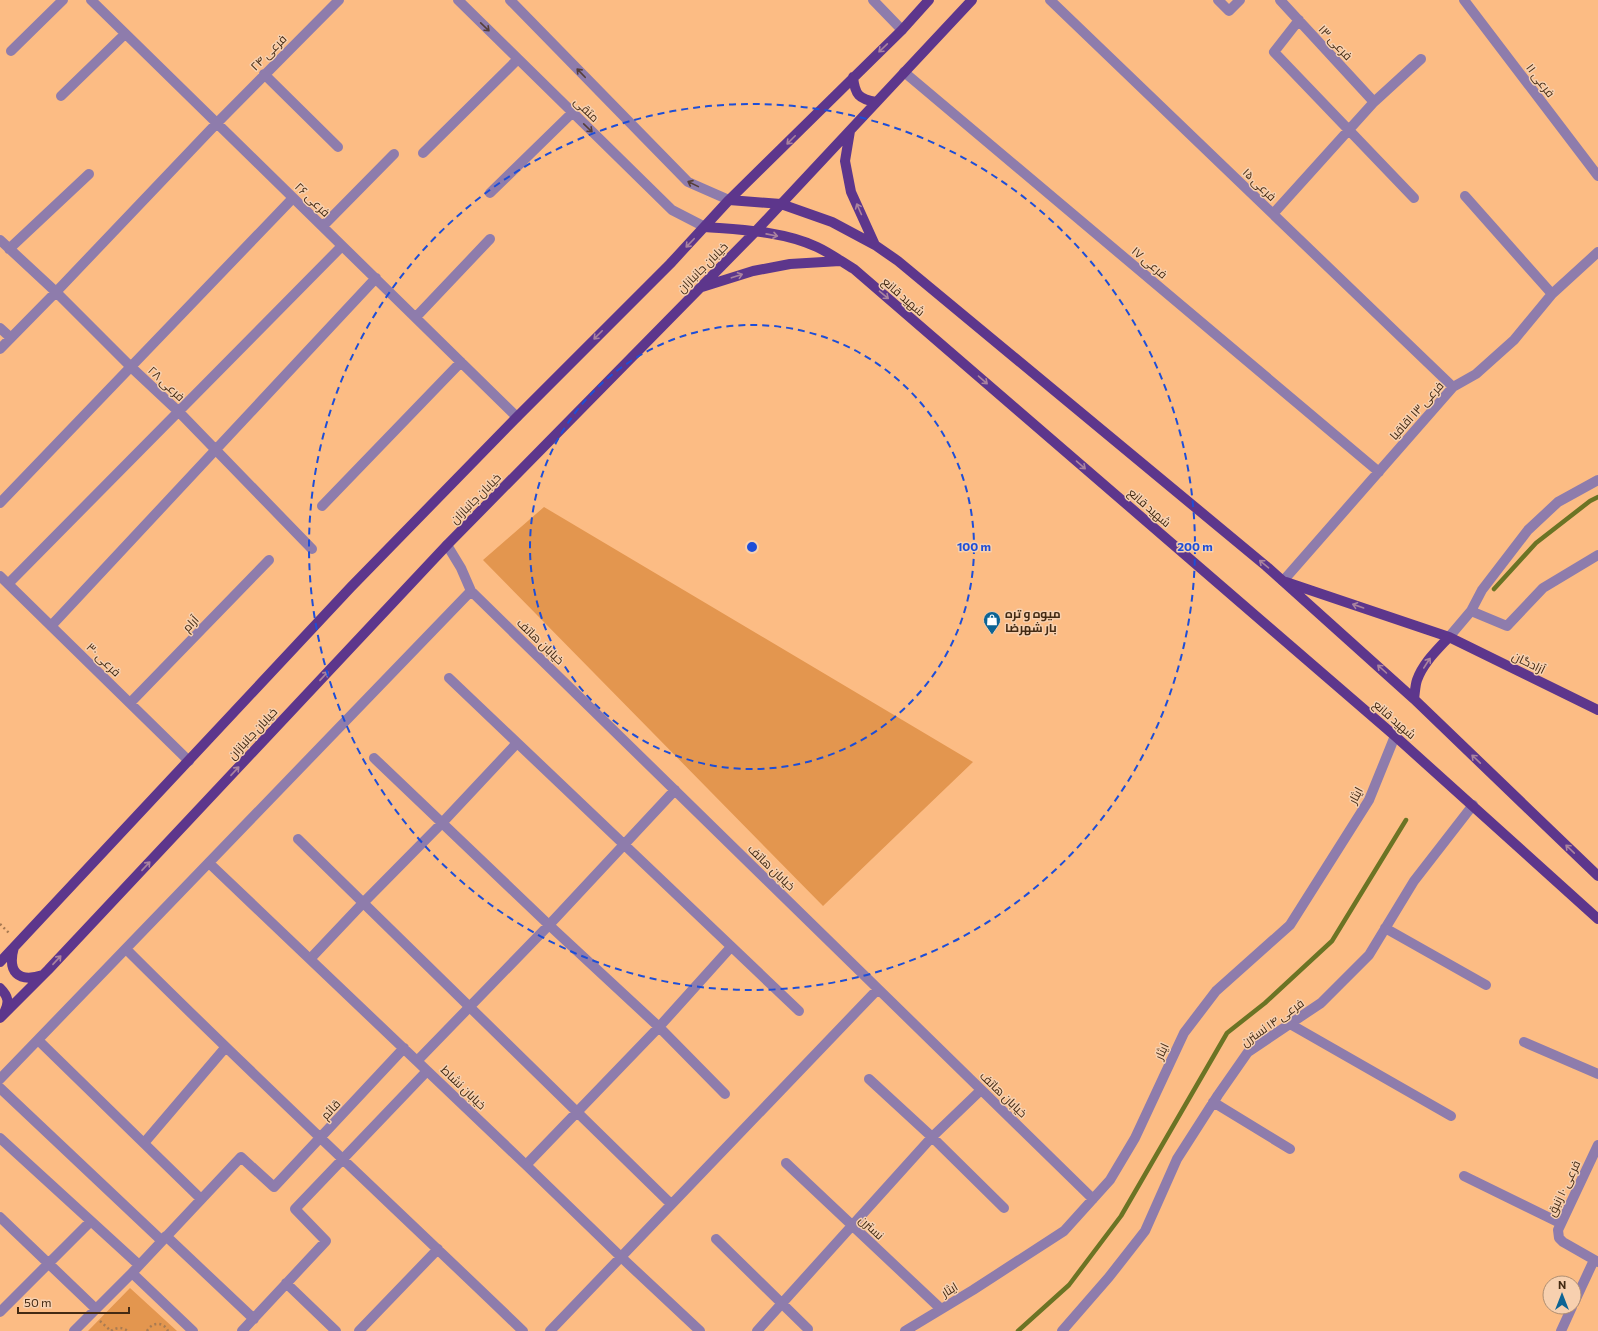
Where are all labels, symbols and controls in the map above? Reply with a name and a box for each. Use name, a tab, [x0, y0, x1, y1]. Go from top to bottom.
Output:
one-way arrow	[480, 22, 490, 32]
street label: فرعی ۱۳	[1316, 22, 1356, 63]
street label: فرعی ۲۴	[247, 31, 290, 74]
one-way arrow	[878, 43, 888, 53]
street label: فرعی ۱۱	[1523, 60, 1558, 100]
one-way arrow	[577, 68, 586, 78]
street label: متقی	[571, 94, 602, 125]
one-way arrow	[583, 123, 593, 133]
one-way arrow	[786, 135, 796, 145]
street label: فرعی ۱۵	[1240, 165, 1280, 204]
street label: فرعی ۲۶	[292, 179, 333, 220]
one-way arrow	[688, 180, 700, 187]
one-way arrow	[855, 204, 862, 216]
one-way arrow	[765, 231, 778, 239]
one-way arrow	[685, 238, 695, 248]
street label: خیابان جانبازان	[674, 239, 731, 296]
street label: فرعی ۱۷	[1129, 243, 1171, 282]
one-way arrow	[730, 272, 743, 279]
street label: شهید قانع	[879, 274, 928, 320]
one-way arrow	[879, 291, 889, 300]
one-way arrow	[593, 330, 603, 340]
street label: فرعی ۲۸	[145, 363, 188, 404]
one-way arrow	[977, 376, 988, 385]
street label: فرعی ۱۳ اقاقیا	[1386, 378, 1447, 443]
one-way arrow	[1076, 461, 1086, 470]
street label: خیابان جانبازان	[447, 470, 504, 527]
street label: شهید قانع	[1125, 485, 1174, 531]
text: 100 m	[957, 539, 991, 553]
text: 200 m	[1177, 539, 1213, 553]
centre of rings	[745, 540, 759, 554]
one-way arrow	[1259, 560, 1269, 569]
one-way arrow	[1351, 602, 1364, 609]
place label: میوه و تره بار شهرضا	[1005, 606, 1061, 636]
shop icon: میوه و تره بار شهرضا	[982, 610, 1002, 635]
street label: آرام	[179, 611, 203, 635]
street label: خیابان هاتف	[514, 615, 567, 667]
street label: فرعی ۳۰	[83, 639, 124, 679]
street label: آزادگان	[1510, 648, 1549, 677]
one-way arrow	[1423, 657, 1431, 668]
one-way arrow	[1377, 665, 1387, 674]
one-way arrow	[319, 671, 328, 681]
street label: شهید قانع	[1370, 697, 1419, 743]
street label: خیابان جانبازان	[225, 704, 280, 762]
one-way arrow	[1471, 754, 1481, 764]
one-way arrow	[230, 766, 239, 776]
street label: ایثار	[1344, 784, 1366, 807]
street label: خیابان هاتف	[745, 841, 798, 893]
one-way arrow	[1565, 844, 1575, 854]
one-way arrow	[141, 861, 150, 871]
one-way arrow	[52, 955, 62, 965]
street label: فرعی ۱۴ نسترن	[1238, 995, 1307, 1050]
street label: ایثار	[1151, 1040, 1172, 1063]
street label: خیابان نشاط	[438, 1062, 489, 1113]
street label: خیابان هاتف	[977, 1068, 1030, 1120]
street label: قائم	[317, 1096, 344, 1123]
street label: فرعی ۱۰ زنبق	[1543, 1158, 1583, 1219]
street label: نسترن	[856, 1212, 887, 1243]
north arrow	[1542, 1275, 1582, 1315]
text: N	[1558, 1278, 1566, 1291]
street label: ایثار	[937, 1279, 960, 1301]
scale bar	[18, 1289, 129, 1315]
text: 50 m	[24, 1295, 52, 1309]

